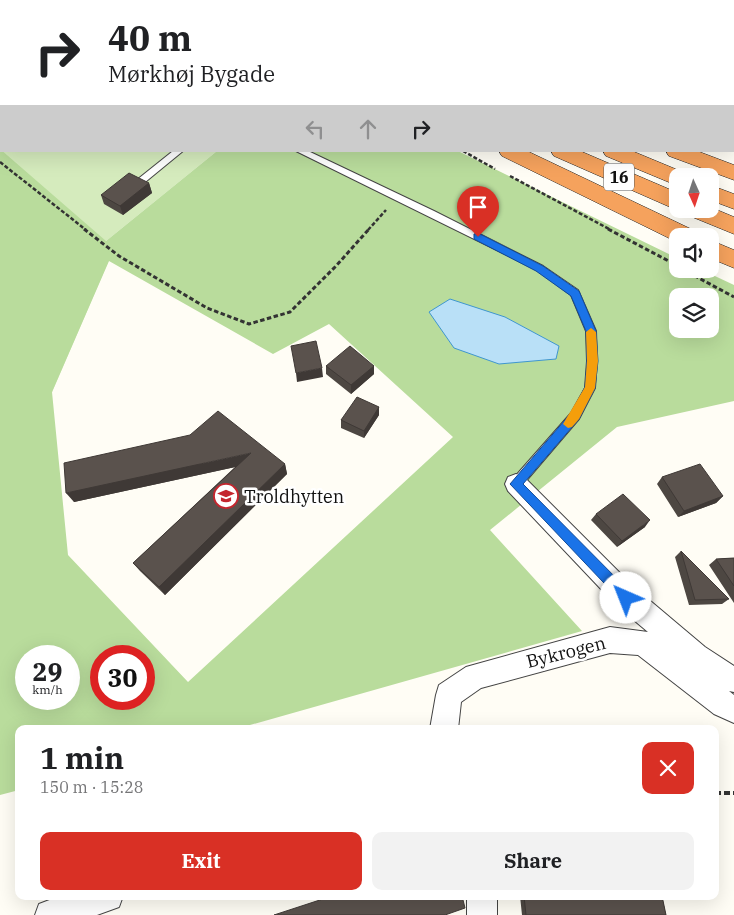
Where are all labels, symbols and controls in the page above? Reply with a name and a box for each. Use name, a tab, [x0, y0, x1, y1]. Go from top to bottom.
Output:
text: 40 m	[108, 15, 192, 61]
icon: right	[25, 20, 90, 85]
text: Mørkhøj Bygade	[108, 59, 275, 88]
icon: left	[301, 115, 329, 143]
icon: ahead	[354, 115, 382, 143]
icon: right	[407, 115, 435, 143]
road number: 16	[604, 163, 634, 190]
north arrow	[669, 168, 719, 218]
map controls	[669, 168, 719, 338]
pin	[457, 186, 499, 237]
icon: arrive	[464, 193, 492, 221]
button: sound	[669, 228, 719, 278]
button: layers	[669, 288, 719, 338]
school or university icon: Troldhytten	[213, 483, 239, 509]
place label: Troldhytten	[244, 485, 344, 508]
position arrow	[599, 571, 651, 623]
street label: Bykrogen	[524, 631, 608, 673]
speed limit sign: 30	[90, 645, 155, 710]
text: 29	[32, 655, 63, 688]
text: km/h	[32, 682, 63, 697]
text: 1 min	[40, 738, 124, 777]
button: close	[642, 742, 694, 794]
text: 150 m · 15:28	[40, 777, 143, 797]
button: Exit	[40, 832, 362, 890]
button: Share	[372, 832, 694, 890]

